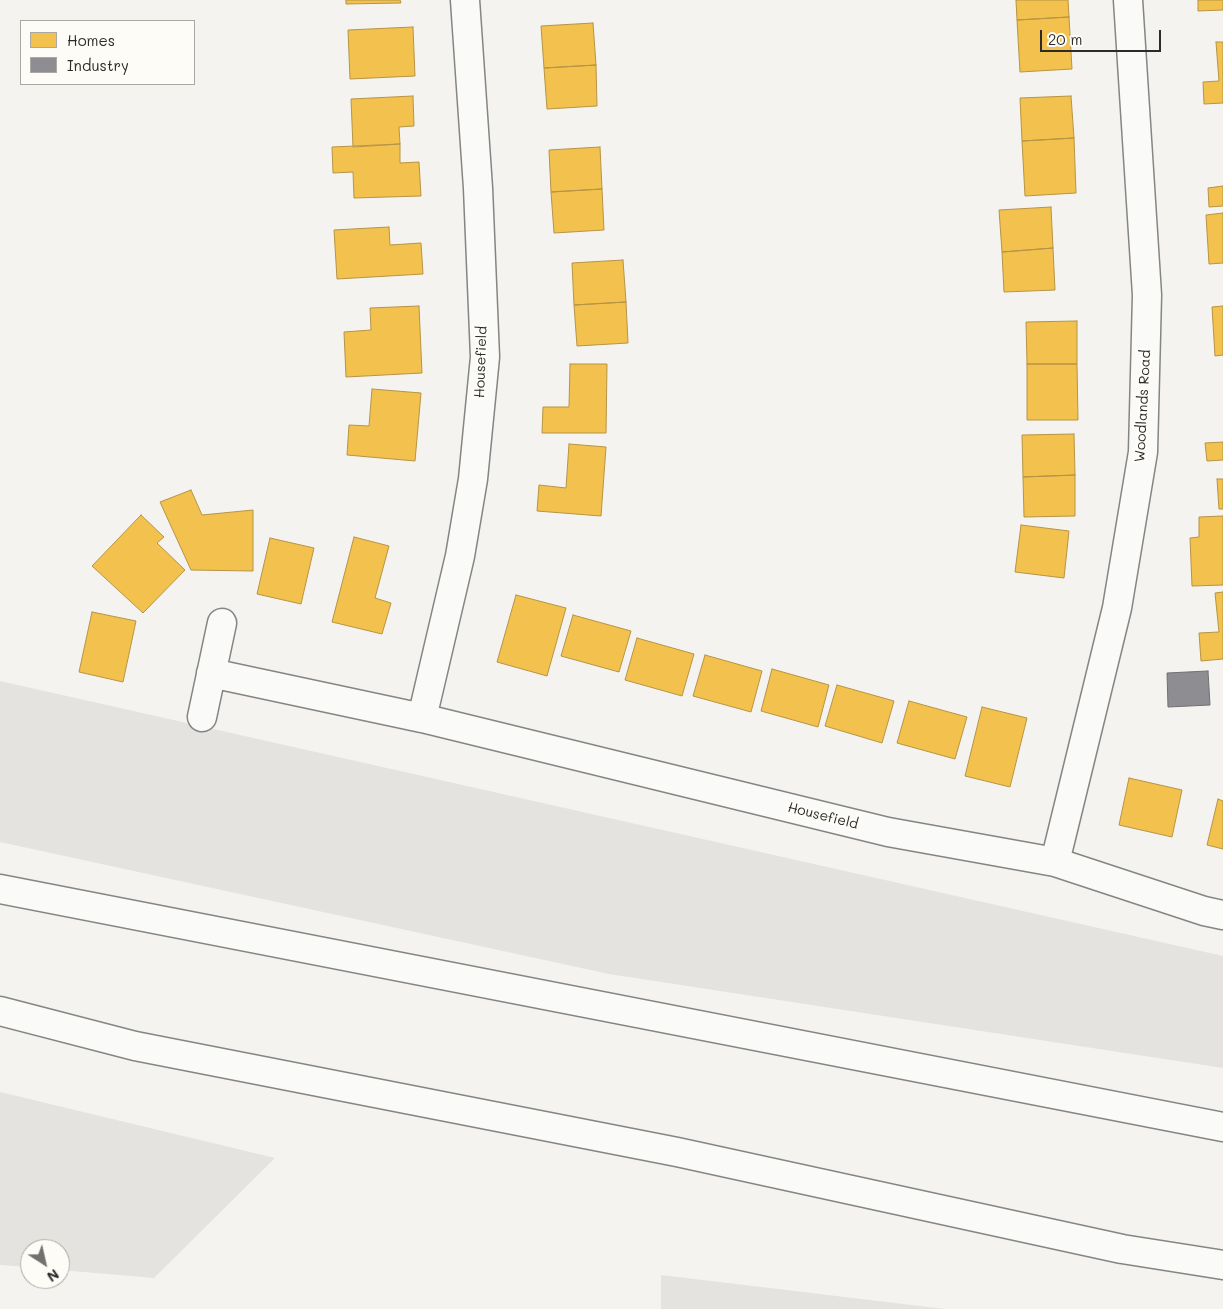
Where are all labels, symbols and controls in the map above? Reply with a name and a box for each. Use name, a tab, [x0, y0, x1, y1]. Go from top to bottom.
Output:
legend	[20, 20, 195, 85]
scale bar	[1043, 20, 1164, 52]
text: 20 m	[1048, 29, 1082, 49]
text: Homes	[67, 30, 115, 50]
text: Industry	[67, 55, 129, 75]
street label: Housefield	[471, 326, 491, 398]
street label: Woodlands Road	[1132, 349, 1154, 463]
street label: Housefield	[786, 799, 860, 833]
north arrow	[20, 1239, 70, 1289]
text: N	[44, 1265, 63, 1287]

